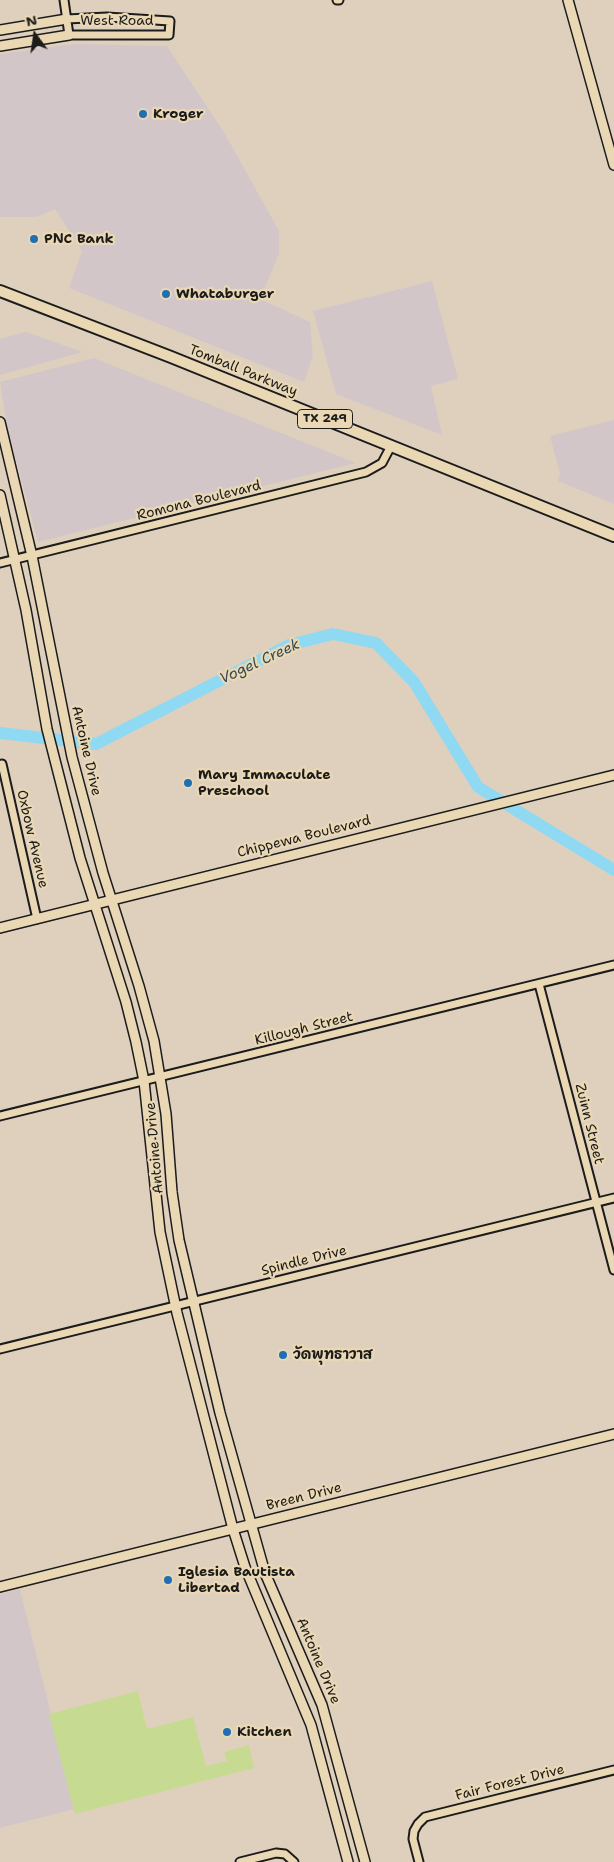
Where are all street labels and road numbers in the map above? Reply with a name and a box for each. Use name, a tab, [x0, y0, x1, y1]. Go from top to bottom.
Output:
street label: West Road	[80, 13, 154, 29]
street label: Tomball Parkway	[186, 342, 300, 400]
road number: TX 249	[298, 409, 352, 428]
street label: Romona Boulevard	[135, 477, 263, 525]
street label: Antoine Drive	[67, 704, 105, 798]
street label: Oxbow Avenue	[13, 788, 51, 890]
street label: Chippewa Boulevard	[235, 812, 373, 862]
street label: Killough Street	[253, 1009, 355, 1049]
street label: Zuinn Street	[571, 1082, 607, 1166]
street label: Antoine Drive	[143, 1102, 167, 1194]
street label: Spindle Drive	[260, 1242, 348, 1280]
street label: Breen Drive	[264, 1479, 344, 1515]
street label: Antoine Drive	[292, 1615, 344, 1707]
street label: Fair Forest Drive	[454, 1761, 566, 1805]

